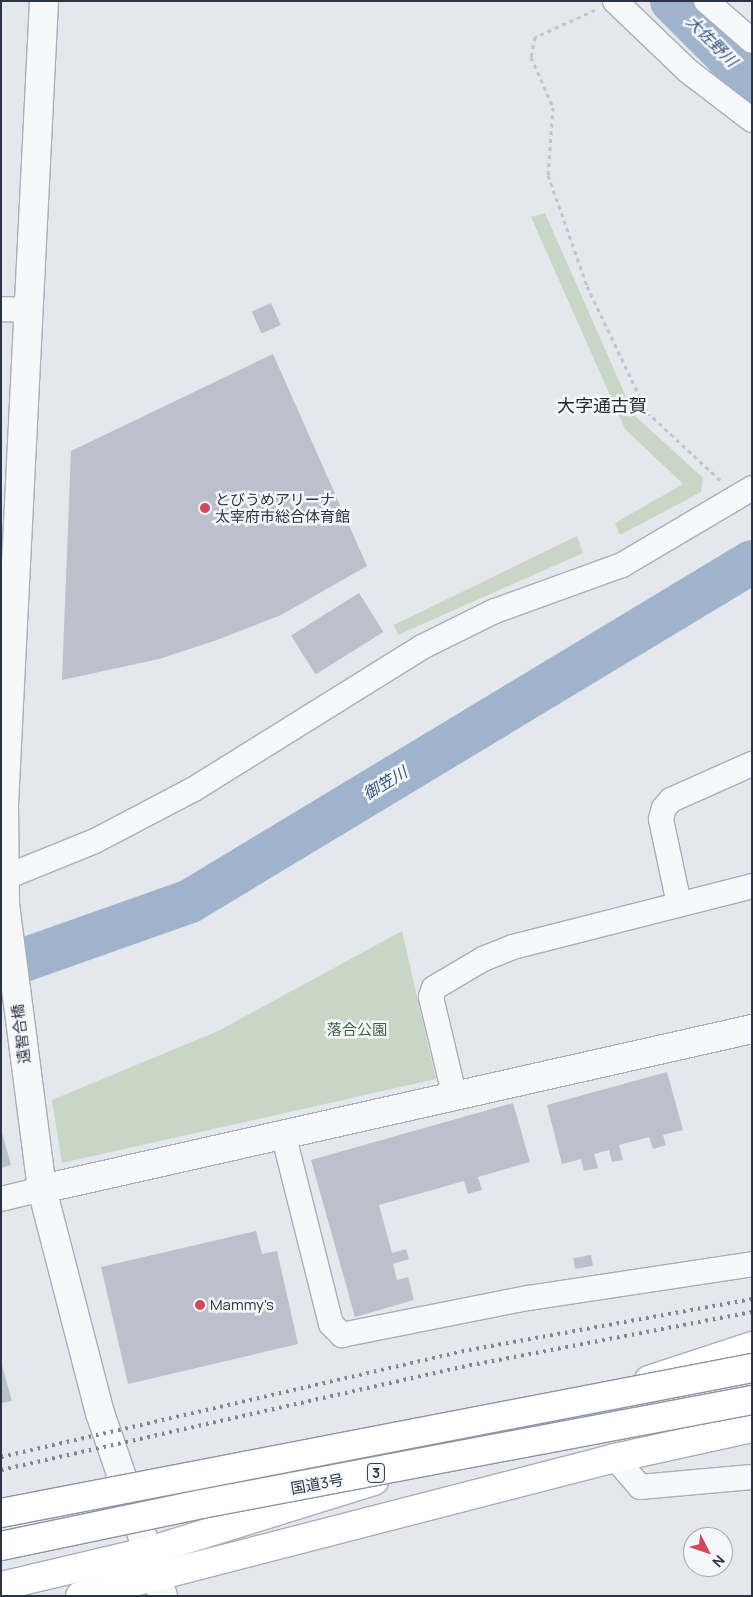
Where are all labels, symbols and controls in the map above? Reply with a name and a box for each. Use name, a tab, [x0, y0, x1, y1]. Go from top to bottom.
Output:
water label: 大佐野川	[683, 12, 741, 70]
district label: 大字通古賀	[557, 394, 647, 416]
place label: とびうめアリーナ 太宰府市総合体育館	[215, 490, 350, 525]
marker: とびうめアリーナ 太宰府市総合体育館	[199, 502, 211, 514]
water label: 御笠川	[359, 762, 411, 804]
street label: 遠智合橋	[8, 1003, 34, 1065]
park label: 落合公園	[327, 1021, 387, 1039]
place label: Mammy's	[210, 1296, 274, 1314]
marker: Mammy's	[194, 1299, 206, 1311]
road number: 3	[366, 1462, 386, 1485]
street label: 国道3号	[289, 1471, 345, 1497]
north arrow	[683, 1527, 733, 1577]
text: N	[708, 1551, 729, 1572]

